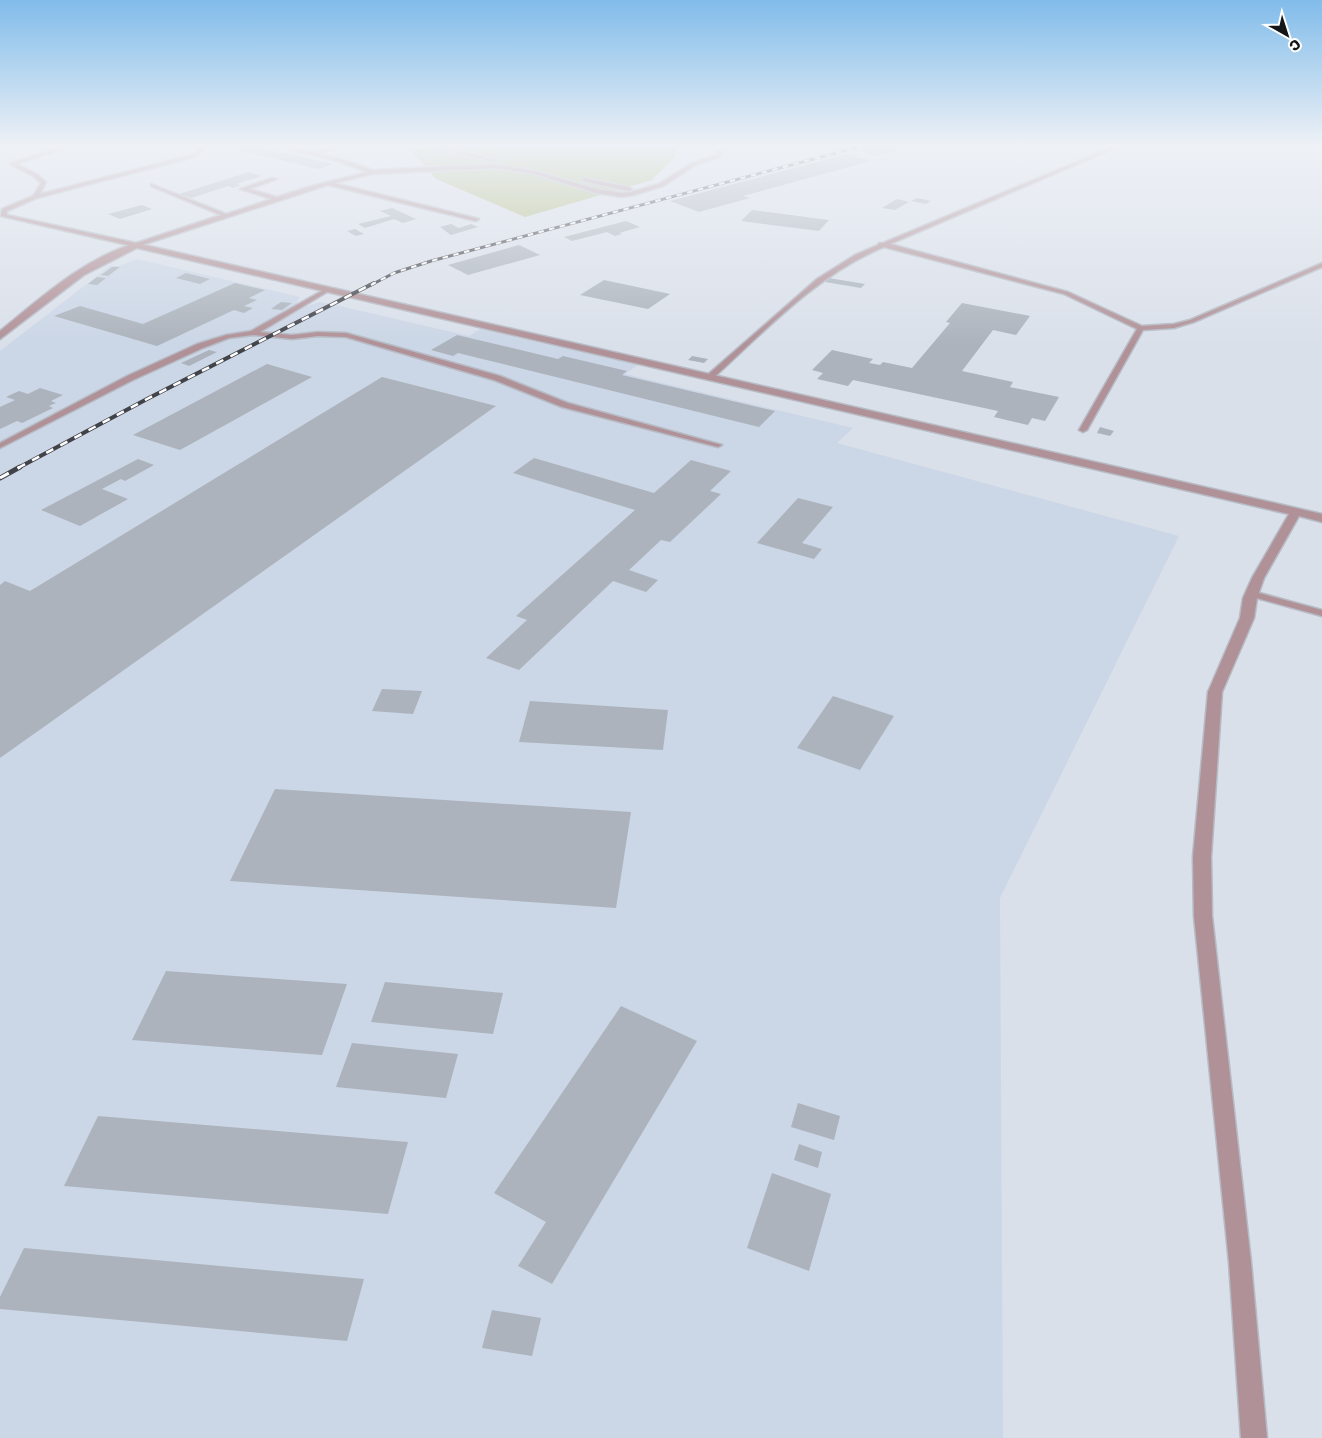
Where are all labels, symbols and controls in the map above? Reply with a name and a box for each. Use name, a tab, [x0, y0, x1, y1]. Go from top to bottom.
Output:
north arrow	[1262, 10, 1312, 60]
text: С	[1286, 35, 1304, 55]

